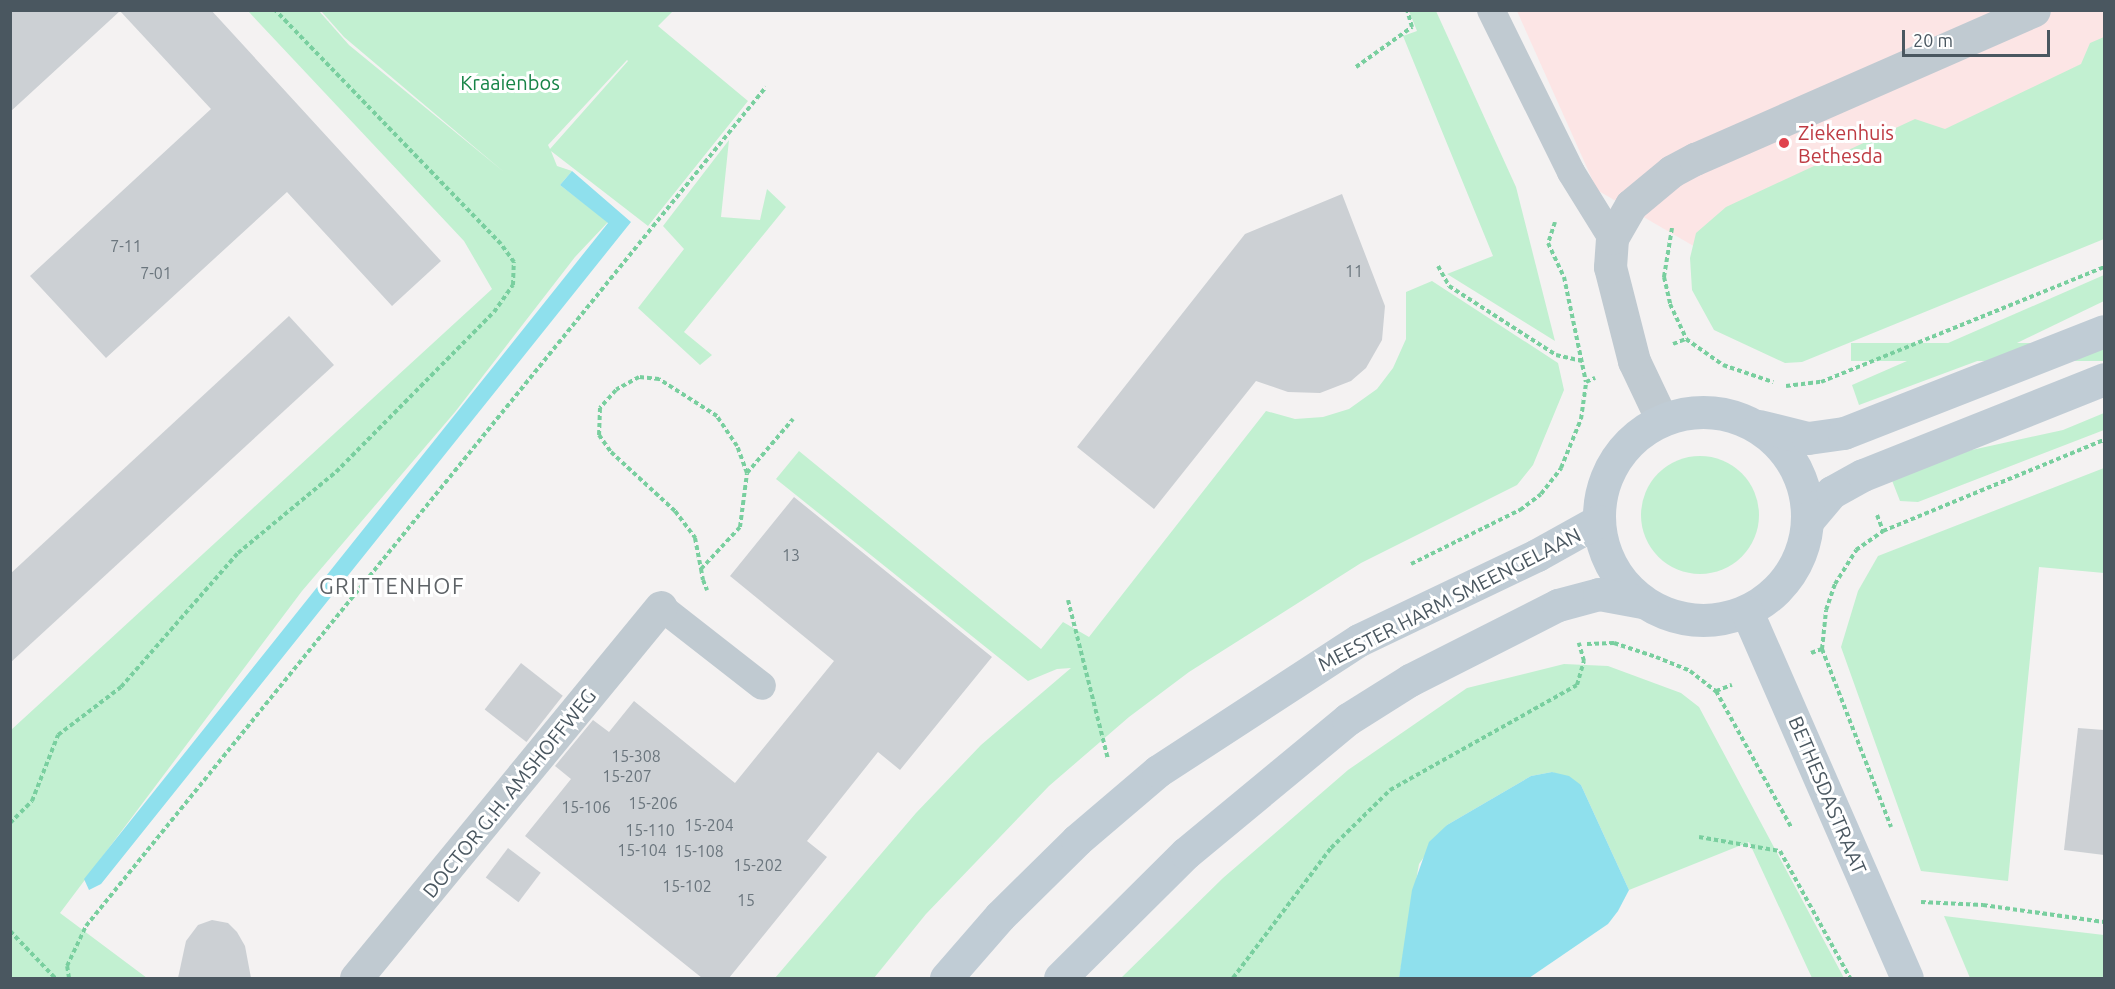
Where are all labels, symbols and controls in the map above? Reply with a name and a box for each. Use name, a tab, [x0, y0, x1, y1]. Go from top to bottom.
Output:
scale bar	[1905, 18, 2054, 56]
text: 20 m	[1913, 30, 1953, 50]
park label: Kraaienbos	[460, 70, 560, 94]
place label: Ziekenhuis Bethesda	[1798, 120, 1894, 167]
marker: Ziekenhuis Bethesda	[1775, 134, 1793, 152]
house number: 7-11	[110, 236, 142, 256]
house number: 11	[1345, 261, 1363, 281]
house number: 7-01	[140, 263, 172, 283]
street label: MEESTER HARM SMEENGELAAN	[1314, 522, 1584, 676]
house number: 13	[782, 545, 800, 565]
district label: GRITTENHOF	[319, 573, 465, 599]
street label: DOCTOR G.H. AMSHOFFWEG	[417, 684, 601, 902]
street label: BETHESDASTRAAT	[1784, 712, 1872, 878]
house number: 15-308	[611, 746, 661, 766]
house number: 15-207	[602, 766, 652, 786]
house number: 15-206	[628, 793, 678, 813]
house number: 15-106	[561, 797, 611, 817]
house number: 15-204	[684, 815, 734, 835]
house number: 15-110	[625, 820, 675, 840]
house number: 15-104	[617, 840, 667, 860]
house number: 15-108	[674, 841, 724, 861]
house number: 15-202	[733, 855, 783, 875]
house number: 15-102	[662, 876, 712, 896]
house number: 15	[737, 890, 755, 910]

